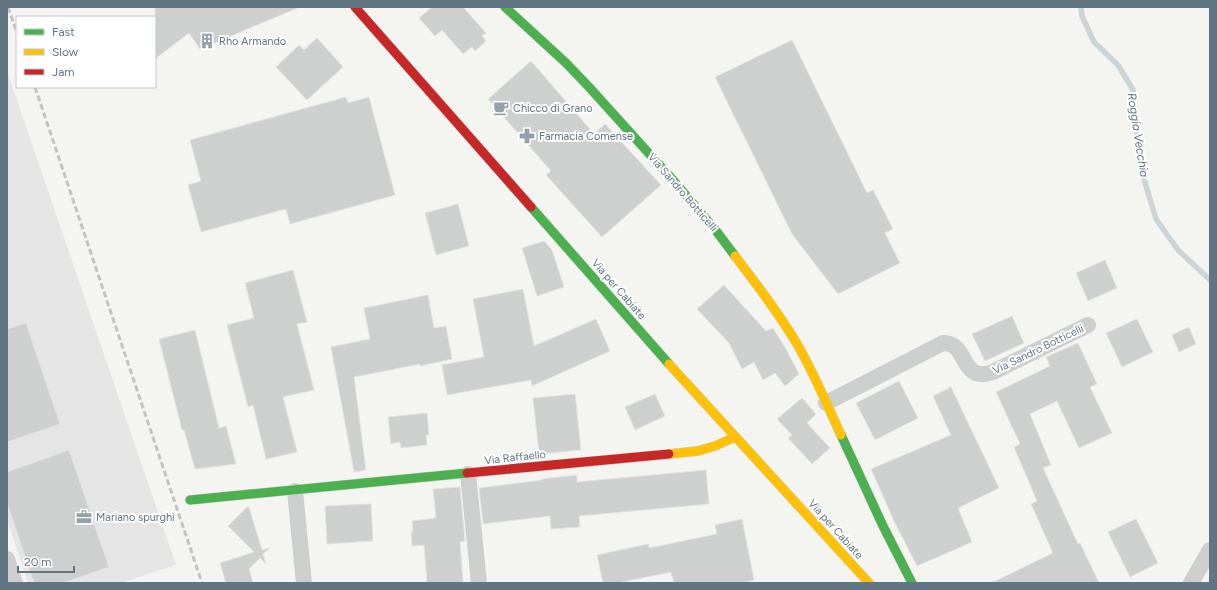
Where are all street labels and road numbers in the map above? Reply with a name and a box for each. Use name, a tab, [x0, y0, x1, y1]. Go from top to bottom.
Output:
street label: Via Sandro Botticelli	[645, 150, 720, 234]
street label: Via per Cabiate	[589, 256, 648, 322]
street label: Via Sandro Botticelli	[991, 322, 1086, 377]
street label: Via Raffaello	[484, 448, 547, 467]
street label: Via per Cabiate	[805, 497, 866, 562]

